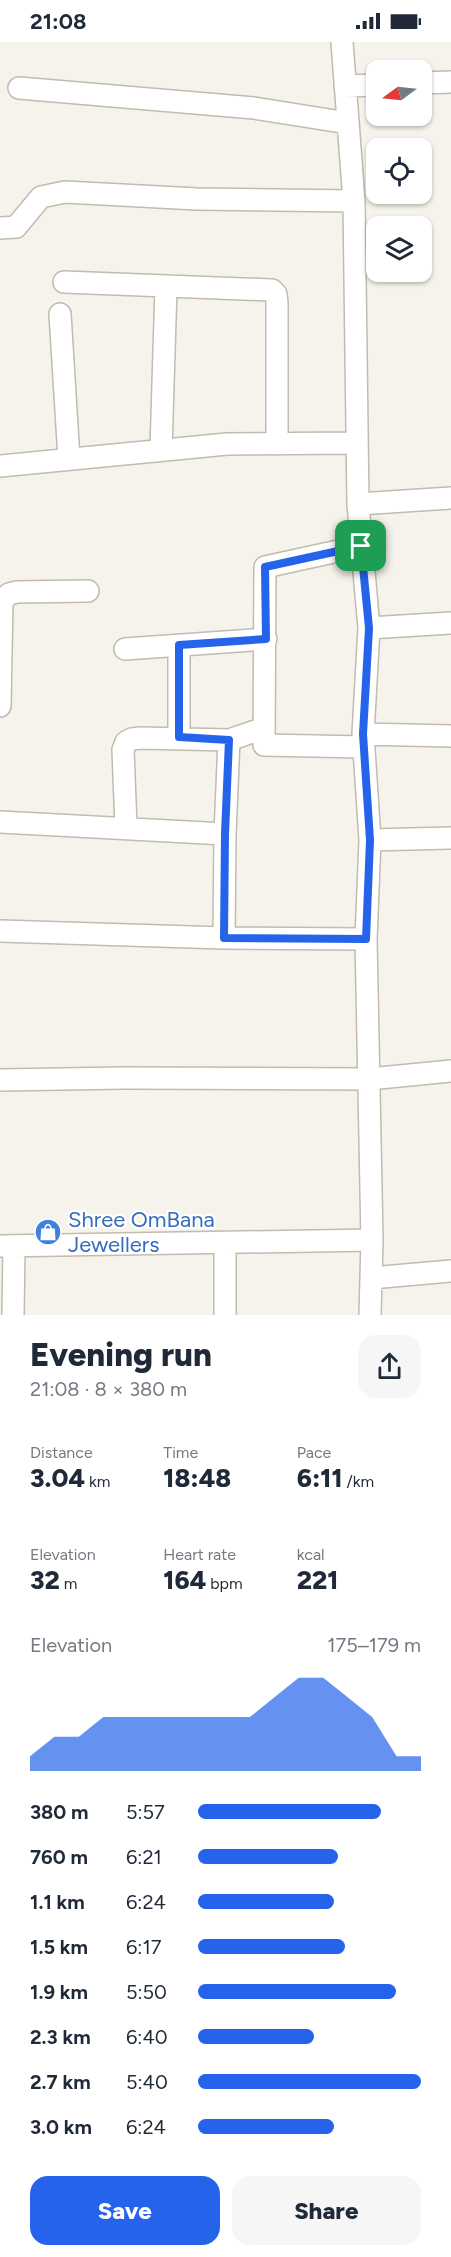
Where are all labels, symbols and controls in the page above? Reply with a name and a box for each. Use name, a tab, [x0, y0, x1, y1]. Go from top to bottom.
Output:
text: 21:08	[30, 8, 86, 35]
north arrow	[366, 60, 432, 126]
map controls	[366, 60, 432, 282]
button: locate	[366, 138, 432, 204]
button: layers	[366, 216, 432, 282]
pin	[335, 520, 386, 571]
icon: arrive	[344, 529, 377, 562]
place label: Shree OmBana Jewellers	[68, 1206, 215, 1258]
shop icon: Shree OmBana Jewellers	[33, 1217, 63, 1247]
text: Evening run	[30, 1335, 212, 1374]
button: share	[358, 1335, 421, 1398]
text: 21:08 · 8 × 380 m	[30, 1377, 187, 1401]
text: Distance	[30, 1443, 93, 1462]
text: Time	[163, 1443, 198, 1462]
text: Pace	[297, 1443, 331, 1462]
text: 3.04	[30, 1462, 85, 1494]
text: 18:48	[163, 1462, 231, 1494]
text: 6:11	[297, 1462, 342, 1494]
text: km	[85, 1472, 110, 1491]
text: /km	[342, 1472, 374, 1491]
text: Elevation	[30, 1545, 96, 1564]
text: Heart rate	[163, 1545, 236, 1564]
text: kcal	[297, 1545, 325, 1564]
text: 32	[30, 1564, 60, 1596]
text: 164	[163, 1564, 206, 1596]
text: 221	[297, 1564, 338, 1596]
text: m	[60, 1574, 77, 1593]
text: bpm	[206, 1574, 243, 1593]
text: Elevation	[30, 1633, 112, 1657]
text: 175–179 m	[327, 1633, 421, 1657]
text: 380 m	[30, 1800, 89, 1824]
text: 5:57	[126, 1800, 165, 1824]
text: 760 m	[30, 1845, 88, 1869]
text: 6:21	[126, 1845, 162, 1869]
text: 1.1 km	[30, 1890, 85, 1914]
text: 6:24	[126, 1890, 166, 1914]
text: 1.5 km	[30, 1935, 88, 1959]
text: 6:17	[126, 1935, 161, 1959]
text: 1.9 km	[30, 1980, 88, 2004]
text: 5:50	[126, 1980, 167, 2004]
text: 2.3 km	[30, 2025, 91, 2049]
text: 6:40	[126, 2025, 168, 2049]
text: 2.7 km	[30, 2070, 91, 2094]
text: 5:40	[126, 2070, 168, 2094]
text: 3.0 km	[30, 2115, 92, 2139]
text: 6:24	[126, 2115, 166, 2139]
button: Save	[30, 2176, 220, 2245]
button: Share	[232, 2176, 421, 2245]

